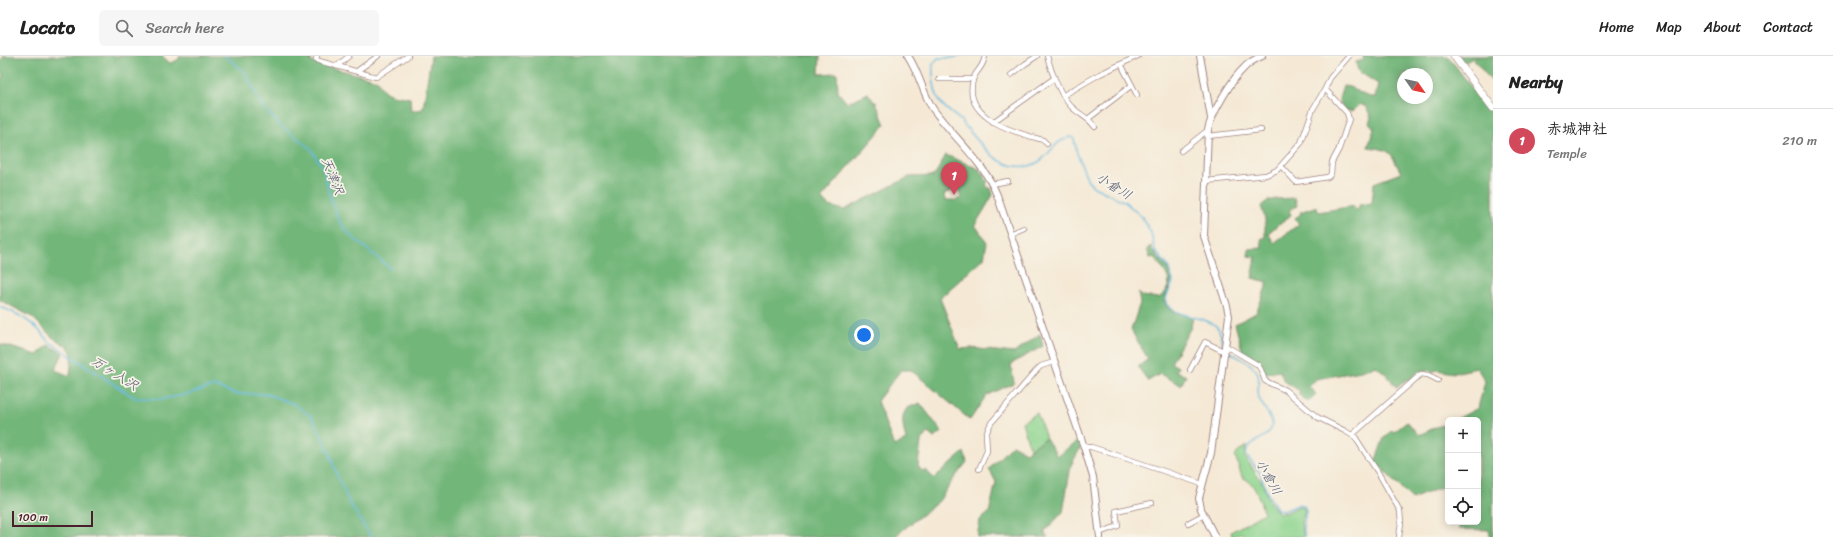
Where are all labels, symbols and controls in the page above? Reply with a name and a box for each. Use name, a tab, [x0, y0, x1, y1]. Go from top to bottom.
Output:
search box	[99, 10, 379, 46]
text: Locato	[20, 11, 75, 44]
text: Search here	[145, 15, 224, 41]
text: Home	[1599, 15, 1634, 40]
text: Map	[1656, 15, 1682, 40]
text: About	[1704, 15, 1741, 40]
text: Contact	[1763, 15, 1813, 40]
icon: search	[113, 17, 135, 39]
text: Nearby	[1509, 67, 1563, 97]
north arrow	[1397, 68, 1433, 104]
text: 赤城神社	[1547, 116, 1607, 142]
text: 1	[1519, 129, 1525, 152]
text: 210 m	[1782, 129, 1817, 152]
text: Temple	[1547, 142, 1587, 165]
water label: 天津沢	[315, 154, 351, 199]
pin: 1	[941, 162, 967, 195]
water label: 小倉川	[1091, 166, 1137, 206]
your location	[854, 325, 874, 345]
water label: 万ヶ入沢	[87, 349, 144, 397]
map controls	[1445, 417, 1481, 525]
button: +	[1445, 417, 1481, 453]
button: −	[1445, 453, 1481, 489]
water label: 小倉川	[1249, 454, 1289, 500]
button: locate	[1445, 489, 1481, 525]
text: 100 m	[18, 508, 48, 527]
scale bar	[12, 509, 93, 528]

